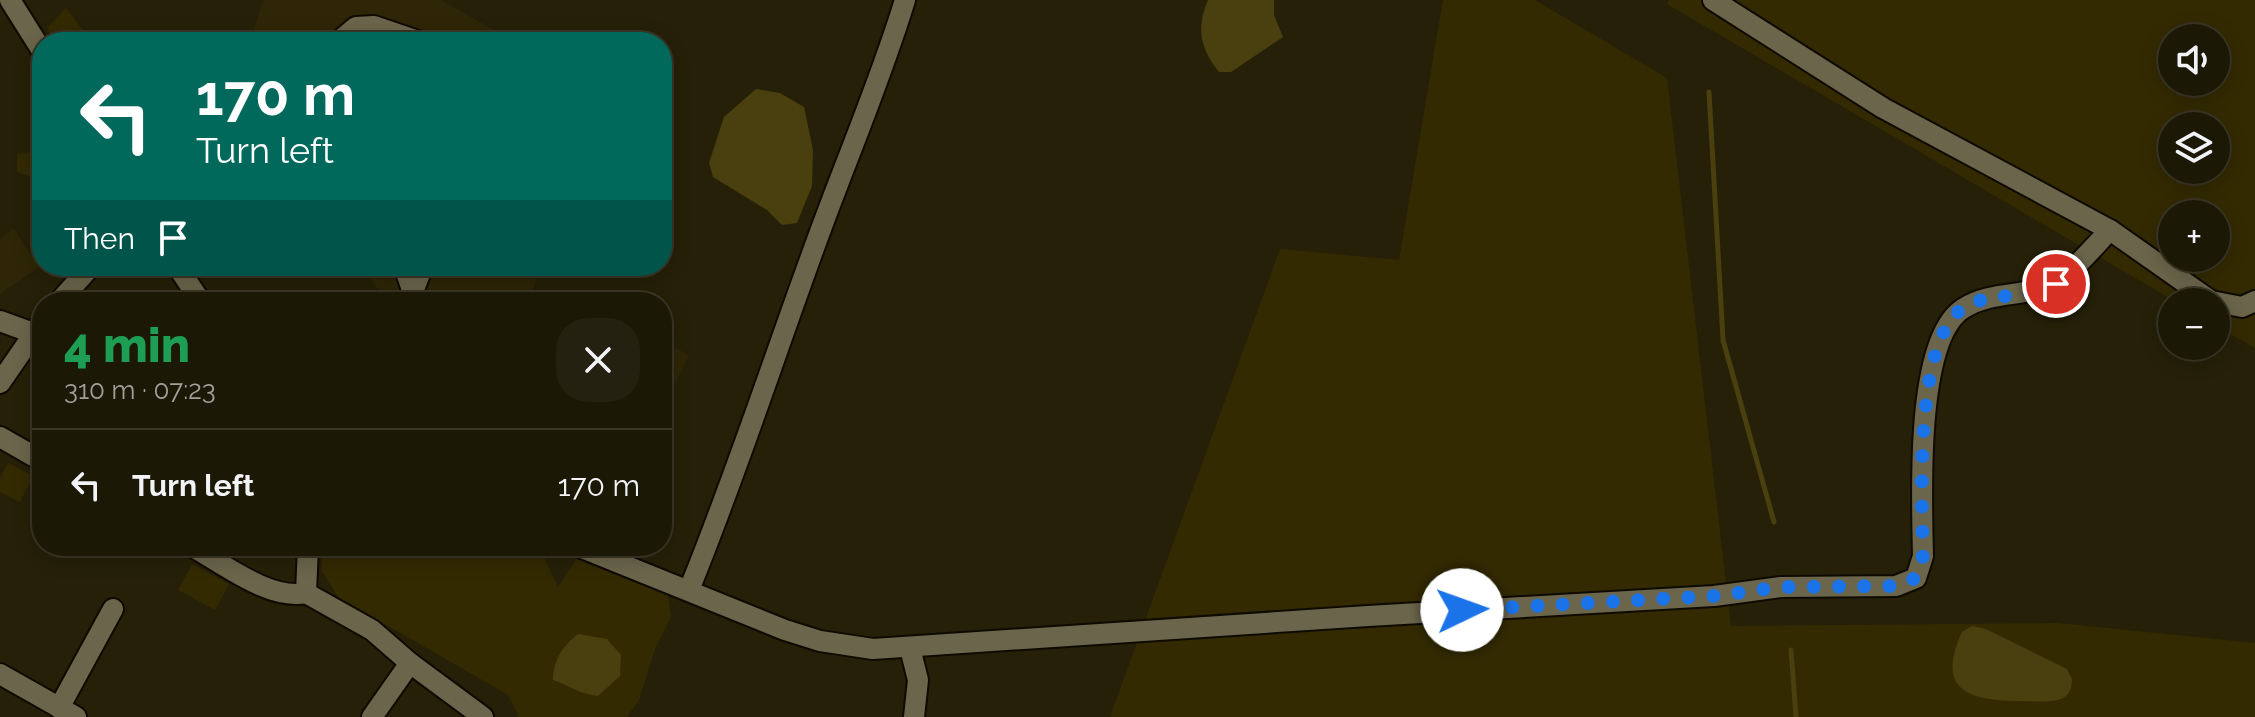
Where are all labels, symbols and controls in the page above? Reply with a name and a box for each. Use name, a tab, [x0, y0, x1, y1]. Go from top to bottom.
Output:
map controls	[2158, 24, 2230, 360]
button: sound	[2158, 24, 2230, 96]
text: 170 m	[196, 62, 355, 128]
icon: left	[64, 64, 168, 168]
button: layers	[2158, 112, 2230, 184]
text: Turn left	[196, 129, 334, 171]
button: +	[2158, 200, 2230, 272]
icon: arrive	[151, 216, 195, 260]
text: Then	[64, 221, 135, 256]
pin	[2022, 250, 2090, 318]
icon: arrive	[2034, 262, 2078, 306]
button: −	[2158, 288, 2230, 360]
text: 4 min	[64, 317, 190, 373]
button: close	[556, 318, 640, 402]
text: 310 m · 07:23	[64, 375, 216, 405]
icon: left	[64, 463, 108, 507]
text: Turn left	[132, 468, 254, 503]
text: 170 m	[558, 468, 640, 503]
position arrow	[1420, 568, 1504, 652]

